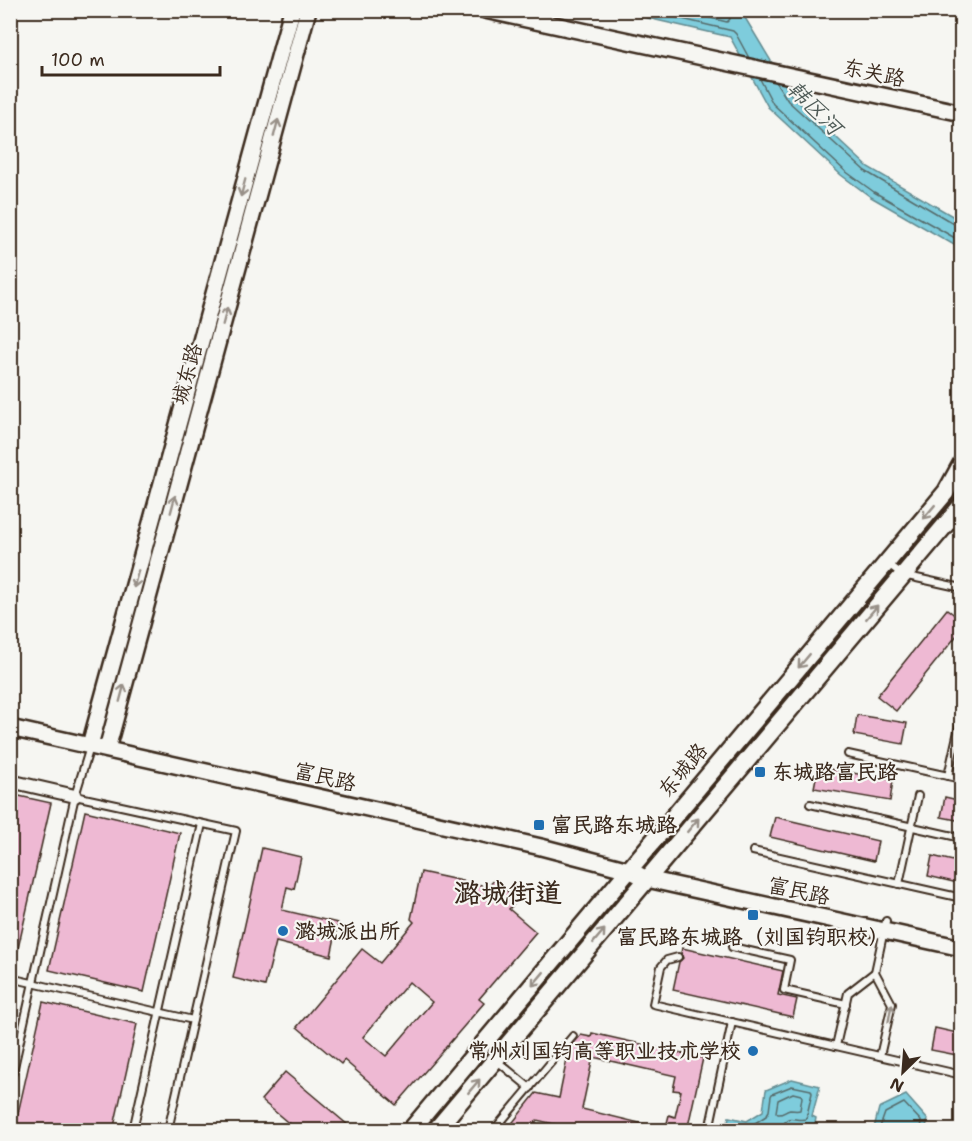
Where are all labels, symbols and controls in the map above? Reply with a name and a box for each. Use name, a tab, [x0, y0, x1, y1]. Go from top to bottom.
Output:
scale bar	[42, 39, 220, 77]
text: 100 m	[51, 48, 105, 72]
street label: 东关路	[840, 53, 908, 93]
water label: 韩区河	[781, 74, 851, 144]
one-way arrow	[271, 119, 282, 138]
one-way arrow	[237, 179, 249, 198]
one-way arrow	[219, 307, 231, 326]
street label: 城东路	[165, 340, 209, 408]
one-way arrow	[168, 495, 180, 514]
one-way arrow	[923, 504, 936, 520]
one-way arrow	[130, 569, 141, 588]
one-way arrow	[865, 605, 879, 620]
one-way arrow	[797, 653, 811, 668]
one-way arrow	[117, 683, 128, 702]
street label: 东城路	[652, 737, 714, 803]
street label: 富民路	[291, 756, 359, 798]
place label: 东城路富民路	[772, 758, 898, 786]
marker: 东城路富民路	[753, 765, 767, 779]
place label: 富民路东城路	[551, 811, 677, 839]
one-way arrow	[686, 817, 699, 833]
marker: 富民路东城路	[532, 818, 546, 832]
street label: 富民路	[765, 871, 833, 911]
district label: 潞城街道	[454, 874, 562, 911]
marker: 富民路东城路（刘国钧职校）	[746, 908, 760, 922]
place label: 潞城派出所	[295, 917, 400, 945]
place label: 富民路东城路（刘国钧职校）	[617, 923, 890, 951]
marker: 潞城派出所	[276, 924, 290, 938]
one-way arrow	[592, 929, 606, 944]
one-way arrow	[531, 971, 545, 986]
one-way arrow	[884, 1004, 895, 1023]
place label: 常州刘国钧高等职业技术学校	[468, 1037, 741, 1065]
north arrow	[873, 1042, 933, 1102]
marker: 常州刘国钧高等职业技术学校	[746, 1044, 760, 1058]
text: N	[887, 1073, 907, 1097]
one-way arrow	[467, 1079, 481, 1094]

